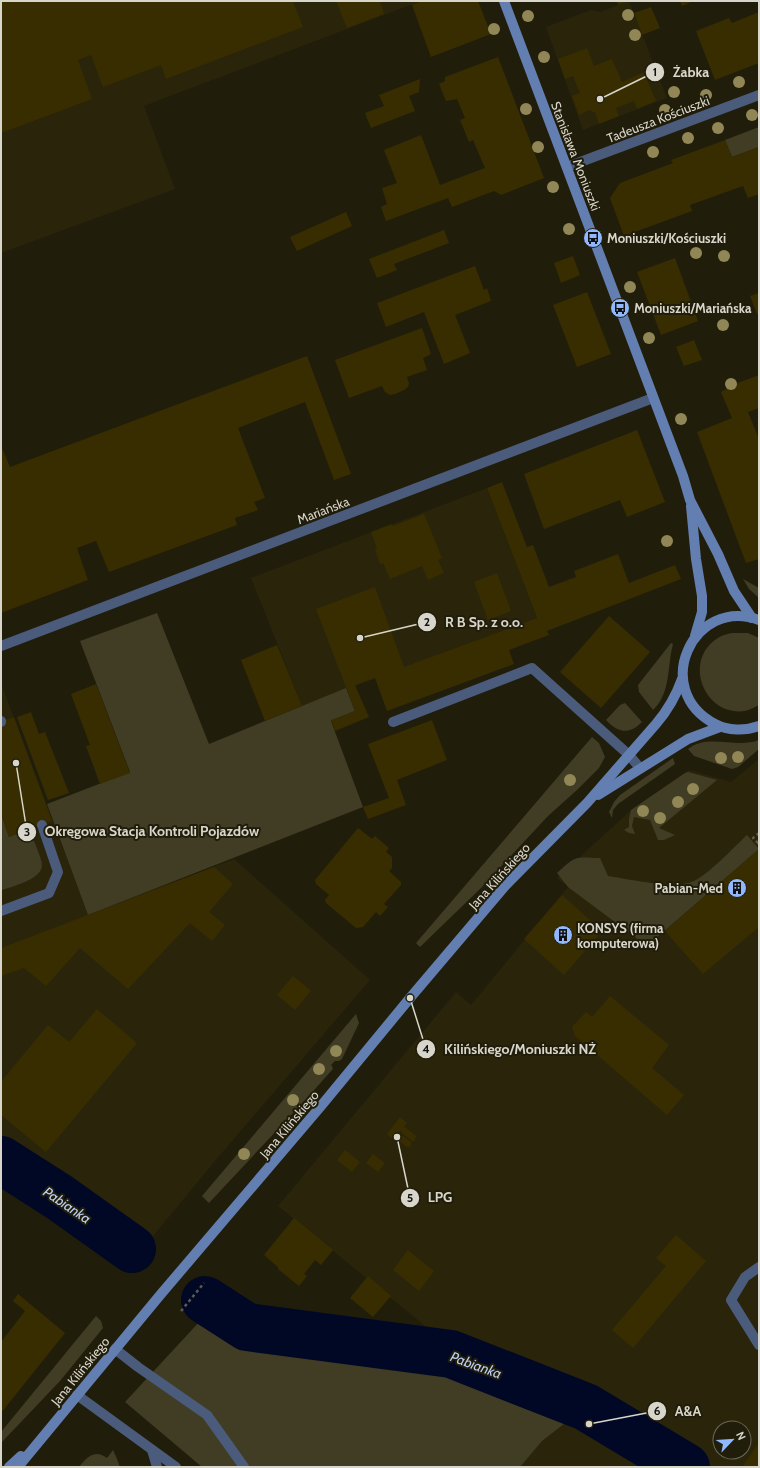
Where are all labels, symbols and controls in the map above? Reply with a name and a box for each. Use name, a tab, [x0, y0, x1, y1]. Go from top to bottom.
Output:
callout: Żabka	[645, 59, 717, 85]
text: Żabka	[673, 63, 709, 81]
text: 1	[653, 64, 657, 79]
street label: Tadeusza Kościuszki	[604, 92, 712, 146]
street label: Stanisława Moniuszki	[548, 99, 604, 213]
bus stop icon: Moniuszki/Kościuszki	[582, 227, 604, 249]
place label: Moniuszki/Kościuszki	[607, 230, 726, 246]
bus stop icon: Moniuszki/Mariańska	[609, 297, 631, 319]
place label: Moniuszki/Mariańska	[634, 300, 752, 316]
street label: Mariańska	[295, 493, 352, 527]
callout: R B Sp. z o.o.	[417, 609, 531, 635]
text: R B Sp. z o.o.	[445, 613, 523, 631]
text: 2	[424, 614, 430, 629]
callout: Okręgowa Stacja Kontroli Pojazdów	[17, 819, 267, 845]
text: Okręgowa Stacja Kontroli Pojazdów	[45, 822, 260, 840]
text: 3	[24, 824, 30, 839]
street label: Jana Kilińskiego	[464, 840, 533, 913]
building icon: Pabian-Med	[726, 877, 748, 899]
place label: Pabian-Med	[655, 880, 723, 896]
place label: KONSYS (firma komputerowa)	[577, 920, 664, 951]
building icon: KONSYS (firma komputerowa)	[552, 924, 574, 946]
callout: Kilińskiego/Moniuszki NŻ	[416, 1036, 604, 1062]
text: Kilińskiego/Moniuszki NŻ	[444, 1040, 596, 1058]
text: 4	[422, 1041, 430, 1056]
street label: Jana Kilińskiego	[255, 1087, 322, 1162]
water label: Pabianka	[40, 1183, 94, 1227]
callout: LPG	[400, 1185, 460, 1211]
text: LPG	[428, 1188, 452, 1206]
text: 5	[407, 1190, 413, 1205]
street label: Jana Kilińskiego	[47, 1333, 113, 1409]
water label: Pabianka	[448, 1347, 504, 1383]
callout: A&A	[647, 1398, 710, 1424]
text: A&A	[675, 1402, 701, 1420]
text: 6	[654, 1403, 661, 1418]
north arrow	[712, 1420, 752, 1460]
text: N	[733, 1429, 749, 1442]

